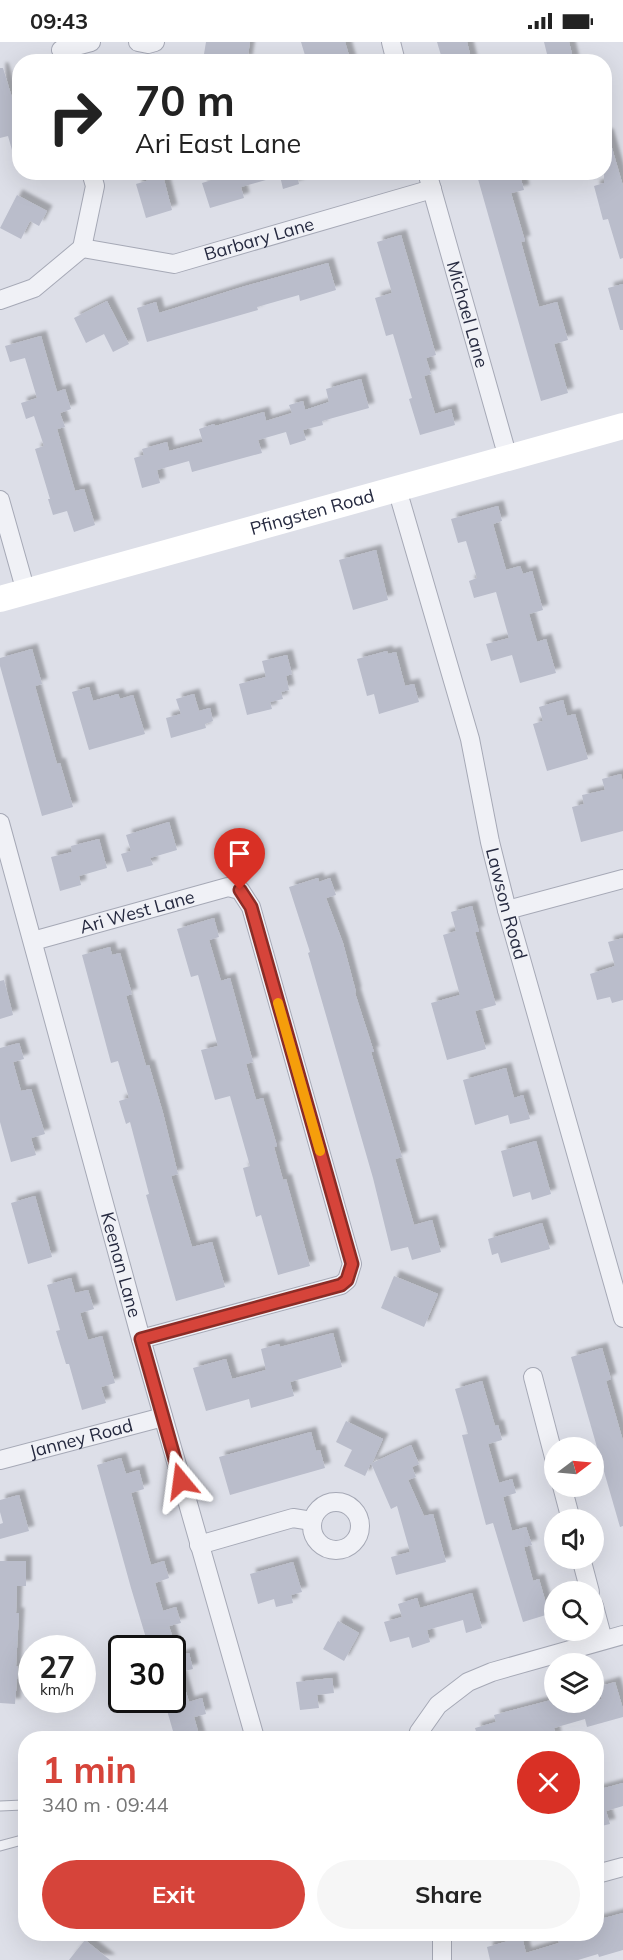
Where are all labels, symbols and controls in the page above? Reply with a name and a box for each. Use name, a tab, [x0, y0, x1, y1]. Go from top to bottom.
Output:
text: 09:43	[30, 7, 88, 35]
text: 70 m	[135, 74, 235, 127]
icon: right	[36, 78, 114, 156]
text: Ari East Lane	[135, 126, 301, 160]
street label: Barbary Lane	[201, 212, 317, 266]
street label: Michael Lane	[442, 258, 494, 370]
street label: Pfingsten Road	[247, 484, 377, 540]
pin	[214, 828, 265, 890]
icon: arrive	[223, 837, 256, 870]
street label: Lawson Road	[481, 845, 532, 962]
street label: Ari West Lane	[77, 885, 197, 939]
street label: Keenan Lane	[96, 1209, 147, 1320]
street label: Janney Road	[27, 1413, 135, 1463]
north arrow	[544, 1437, 604, 1497]
map controls	[544, 1437, 604, 1713]
position arrow	[149, 1449, 213, 1513]
button: sound	[544, 1509, 604, 1569]
button: search	[544, 1581, 604, 1641]
speed limit sign: 30	[108, 1635, 186, 1713]
text: 27	[39, 1648, 75, 1686]
button: layers	[544, 1653, 604, 1713]
text: km/h	[40, 1680, 74, 1699]
text: 1 min	[42, 1747, 137, 1792]
button: close	[517, 1751, 580, 1814]
text: 340 m · 09:44	[42, 1792, 168, 1817]
button: Exit	[42, 1860, 305, 1929]
button: Share	[317, 1860, 580, 1929]

